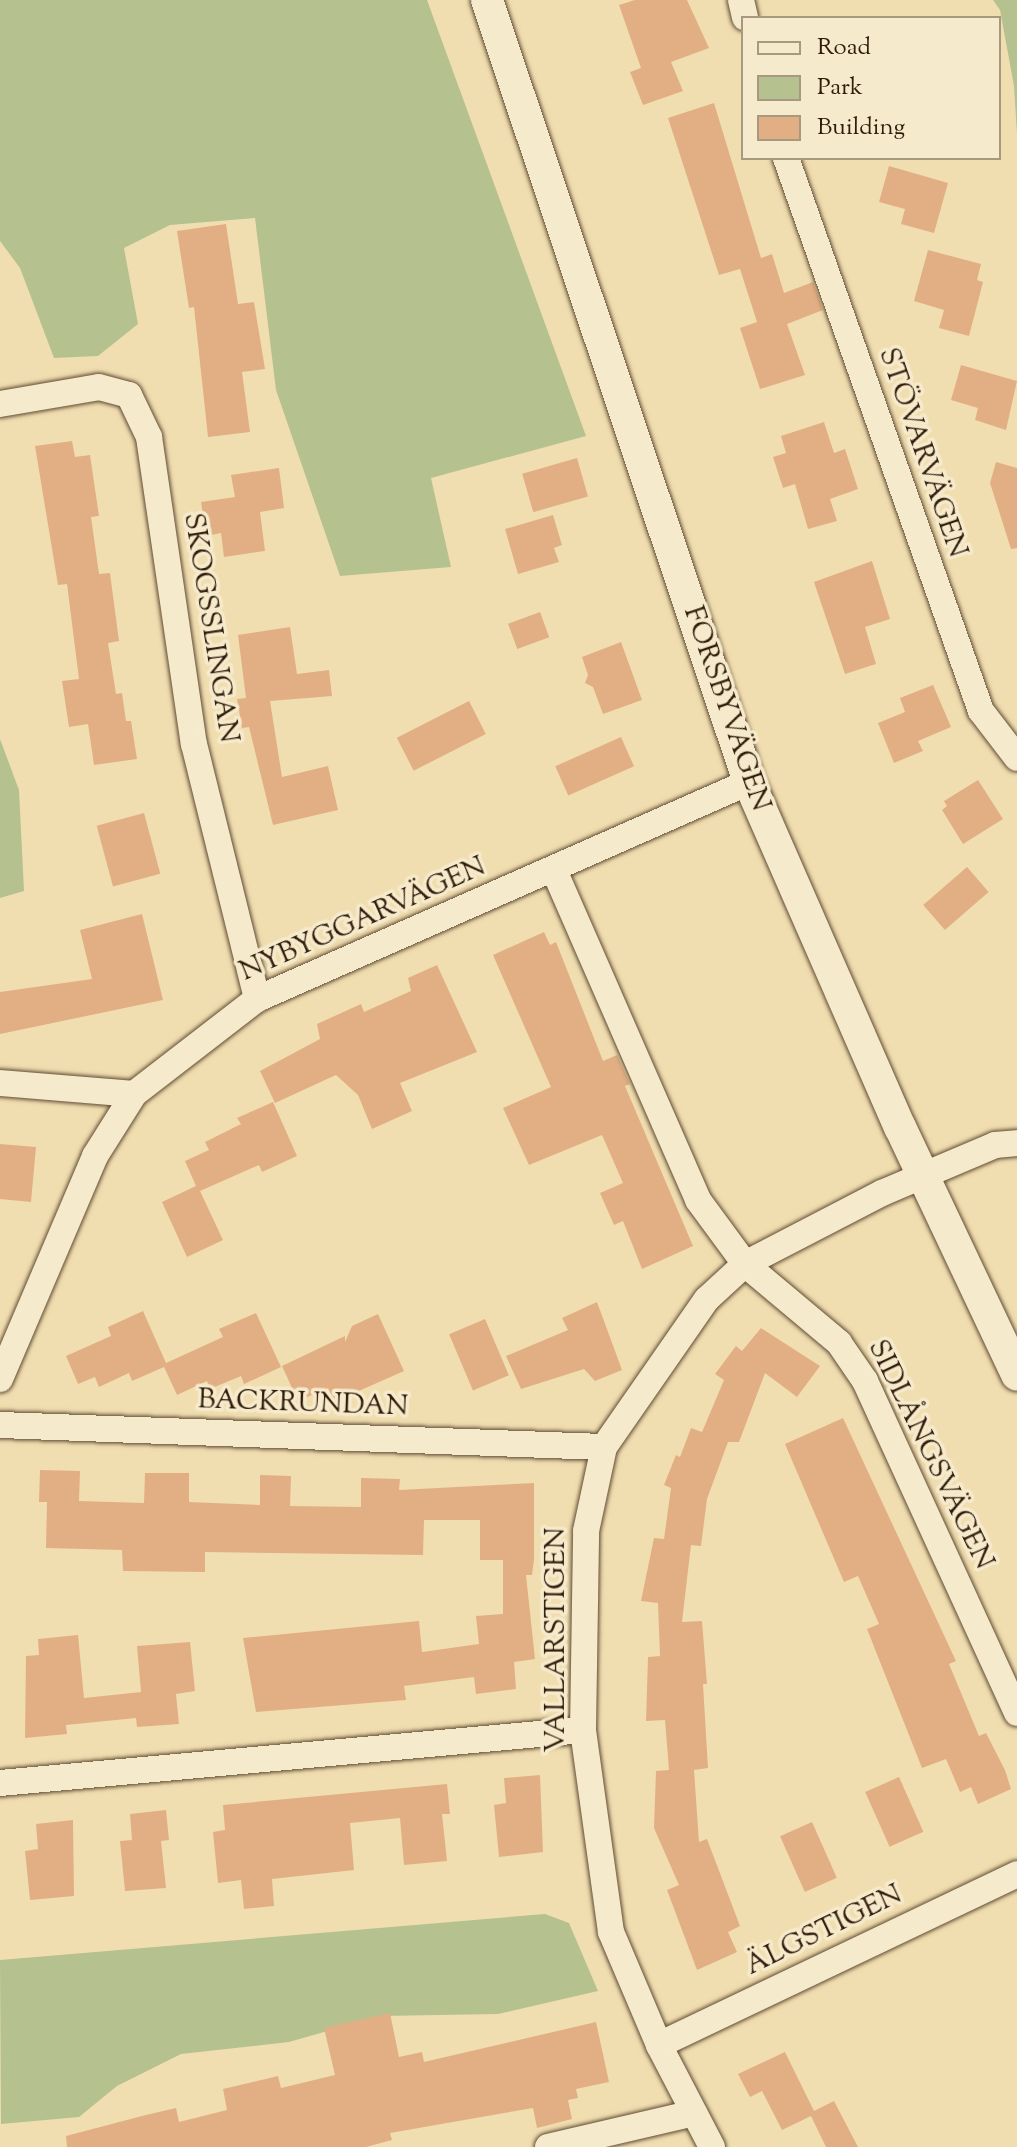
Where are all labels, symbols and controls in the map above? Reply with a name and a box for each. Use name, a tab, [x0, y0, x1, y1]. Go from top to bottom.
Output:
legend	[741, 16, 1001, 160]
text: Road	[817, 31, 871, 65]
text: Park	[817, 71, 863, 105]
text: Building	[817, 111, 905, 145]
street label: STÖVARVÄGEN	[870, 344, 974, 562]
street label: SKOGSSLINGAN	[175, 511, 245, 745]
street label: FORSBYVÄGEN	[675, 602, 777, 816]
street label: NYBYGGARVÄGEN	[235, 851, 491, 989]
street label: SIDLÅNGSVÄGEN	[860, 1335, 1000, 1575]
street label: BACKRUNDAN	[197, 1384, 409, 1424]
street label: VALLARSTIGEN	[540, 1527, 574, 1753]
street label: ÄLGSTIGEN	[740, 1879, 908, 1983]

